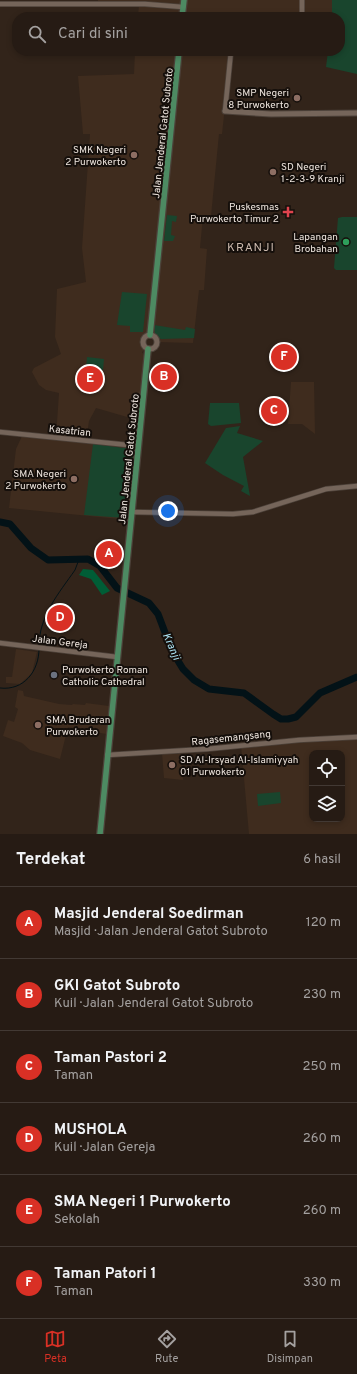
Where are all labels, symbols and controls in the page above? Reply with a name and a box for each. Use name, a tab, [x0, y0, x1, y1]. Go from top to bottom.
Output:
search box	[12, 12, 345, 56]
icon: search	[26, 23, 48, 45]
text: Cari di sini	[58, 25, 128, 44]
street label: Jalan Jenderal Gatot Subroto	[150, 67, 177, 199]
place label: SMP Negeri 8 Purwokerto	[228, 87, 289, 112]
marker: SMP Negeri 8 Purwokerto	[292, 93, 302, 103]
place label: SMK Negeri 2 Purwokerto	[65, 144, 126, 169]
marker: SMK Negeri 2 Purwokerto	[129, 150, 139, 160]
place label: SD Negeri 1-2-3-9 Kranji	[281, 161, 344, 186]
marker: SD Negeri 1-2-3-9 Kranji	[268, 167, 278, 177]
place label: Puskesmas Purwokerto Timur 2	[190, 201, 279, 226]
marker: Puskesmas Purwokerto Timur 2	[282, 206, 294, 218]
place label: Lapangan Brobahan	[293, 231, 338, 256]
marker: Lapangan Brobahan	[341, 237, 351, 247]
district label: KRANJI	[227, 240, 275, 256]
pin: F	[271, 342, 297, 372]
pin: B	[151, 362, 177, 392]
pin: E	[77, 364, 103, 394]
street label: Jalan Jenderal Gatot Subroto	[116, 393, 143, 525]
pin: C	[261, 396, 287, 426]
street label: Kasatrian	[48, 423, 92, 440]
place label: SMA Negeri 2 Purwokerto	[5, 468, 66, 493]
marker: SMA Negeri 2 Purwokerto	[69, 474, 79, 484]
your location	[158, 501, 178, 521]
pin: A	[96, 539, 122, 569]
pin: D	[47, 603, 73, 633]
water label: Kranji	[159, 631, 184, 663]
street label: Jalan Gereja	[31, 633, 88, 652]
place label: Purwokerto Roman Catholic Cathedral	[62, 664, 148, 689]
marker: Purwokerto Roman Catholic Cathedral	[49, 670, 59, 680]
place label: SMA Bruderan Purwokerto	[46, 714, 110, 739]
marker: SMA Bruderan Purwokerto	[33, 720, 43, 730]
street label: Ragasemangsang	[191, 728, 271, 749]
map controls	[309, 750, 345, 822]
button: locate	[309, 750, 345, 786]
place label: SD Al-Irsyad Al-Islamiyyah 01 Purwokerto	[180, 754, 298, 779]
marker: SD Al-Irsyad Al-Islamiyyah 01 Purwokerto	[167, 760, 177, 770]
button: layers	[309, 786, 345, 822]
text: Terdekat	[16, 849, 85, 871]
text: 6 hasil	[303, 852, 341, 868]
text: Masjid Jenderal Soedirman	[54, 905, 244, 924]
text: A	[24, 915, 34, 931]
text: 120 m	[306, 915, 341, 931]
text: Masjid · Jalan Jenderal Gatot Subroto	[54, 924, 268, 940]
text: GKI Gatot Subroto	[54, 977, 180, 996]
text: B	[25, 987, 33, 1003]
text: 230 m	[303, 987, 341, 1003]
text: Kuil · Jalan Jenderal Gatot Subroto	[54, 996, 253, 1012]
text: Taman Pastori 2	[54, 1049, 167, 1068]
text: C	[25, 1059, 33, 1075]
text: 250 m	[303, 1059, 341, 1075]
text: Taman	[54, 1068, 93, 1084]
text: MUSHOLA	[54, 1121, 127, 1140]
text: D	[24, 1131, 34, 1147]
text: 260 m	[303, 1131, 341, 1147]
text: Kuil · Jalan Gereja	[54, 1140, 155, 1156]
text: SMA Negeri 1 Purwokerto	[54, 1193, 231, 1212]
text: E	[25, 1203, 33, 1219]
text: 260 m	[303, 1203, 341, 1219]
text: Sekolah	[54, 1212, 100, 1228]
text: Taman Patori 1	[54, 1265, 156, 1284]
text: F	[25, 1275, 33, 1291]
text: 330 m	[303, 1275, 341, 1291]
text: Taman	[54, 1284, 93, 1300]
tab: Peta	[44, 1328, 67, 1366]
tab: Rute	[155, 1328, 178, 1366]
tab: Disimpan	[267, 1328, 313, 1366]

